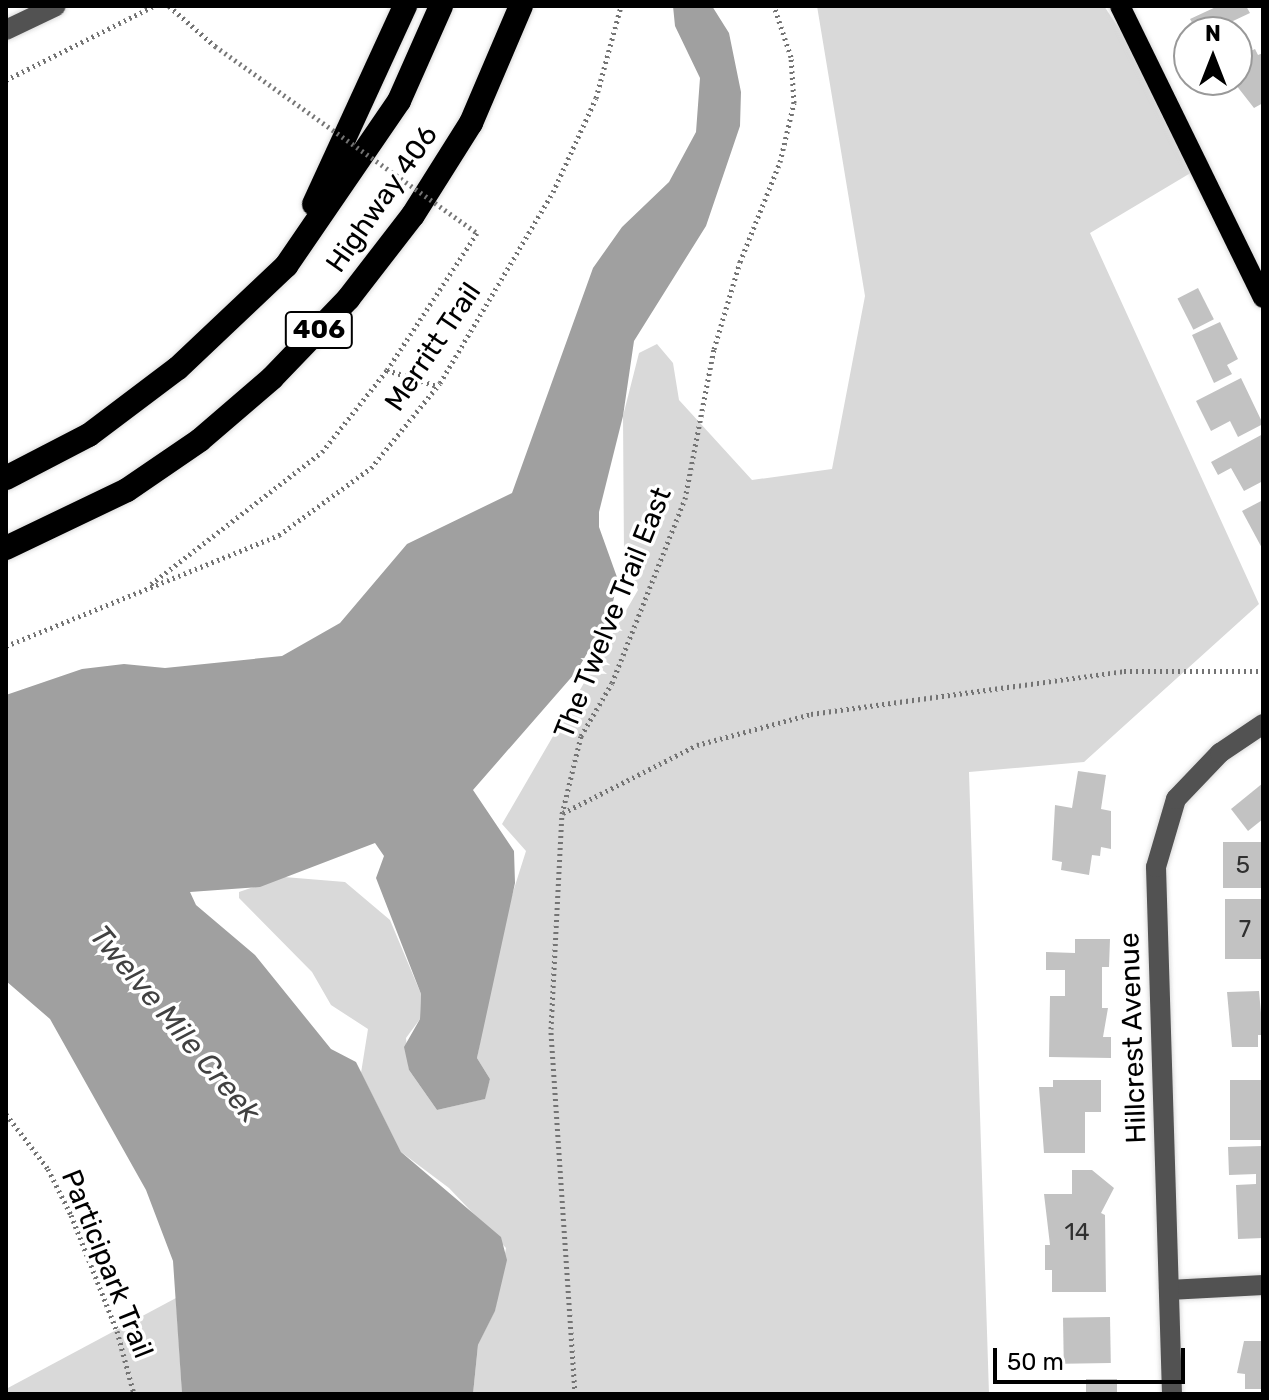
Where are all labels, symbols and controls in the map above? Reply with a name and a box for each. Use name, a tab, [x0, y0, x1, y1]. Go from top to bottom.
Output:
north arrow	[1173, 16, 1253, 96]
text: N	[1205, 20, 1221, 47]
street label: Highway 406	[319, 119, 445, 279]
street label: Merritt Trail	[378, 276, 488, 418]
road number: 406	[283, 308, 355, 352]
street label: The Twelve Trail East	[547, 482, 679, 744]
house number: 5	[1236, 852, 1250, 880]
house number: 7	[1239, 916, 1251, 944]
water label: Twelve Mile Creek	[82, 918, 268, 1130]
street label: Hillcrest Avenue	[1113, 931, 1153, 1145]
street label: Participark Trail	[54, 1164, 160, 1364]
house number: 14	[1064, 1219, 1090, 1247]
scale bar	[997, 1332, 1189, 1382]
text: 50 m	[1007, 1348, 1064, 1376]

